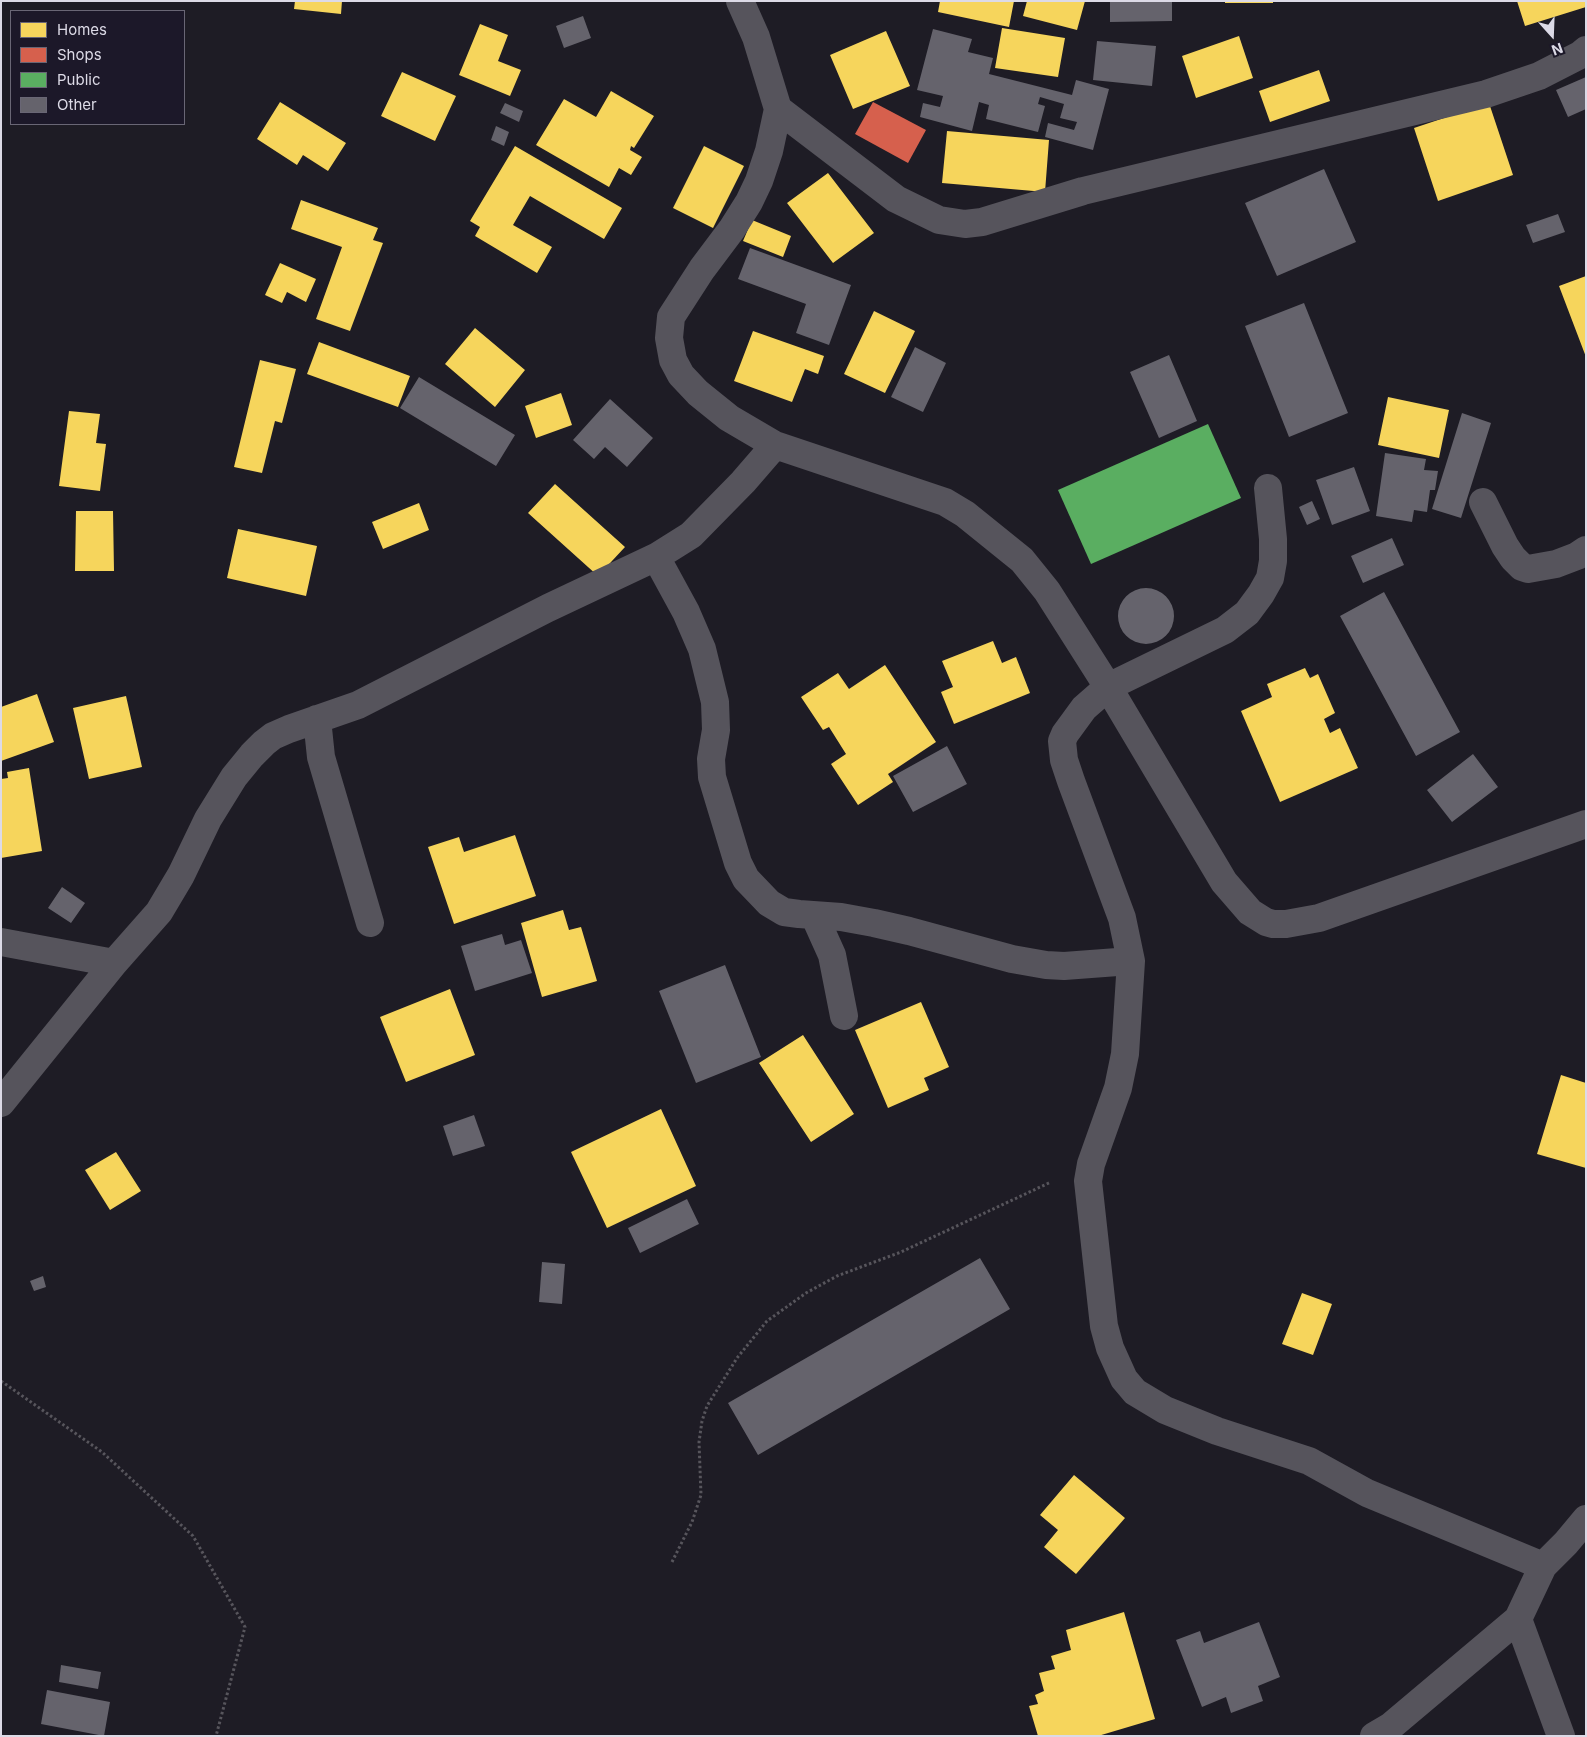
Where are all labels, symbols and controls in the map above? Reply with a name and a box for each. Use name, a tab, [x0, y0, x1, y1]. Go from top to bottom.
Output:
legend	[10, 10, 185, 125]
north arrow	[1527, 10, 1577, 60]
text: Homes	[57, 20, 107, 39]
text: N	[1549, 40, 1565, 59]
text: Shops	[57, 45, 102, 64]
text: Public	[57, 70, 100, 89]
text: Other	[57, 95, 97, 114]

